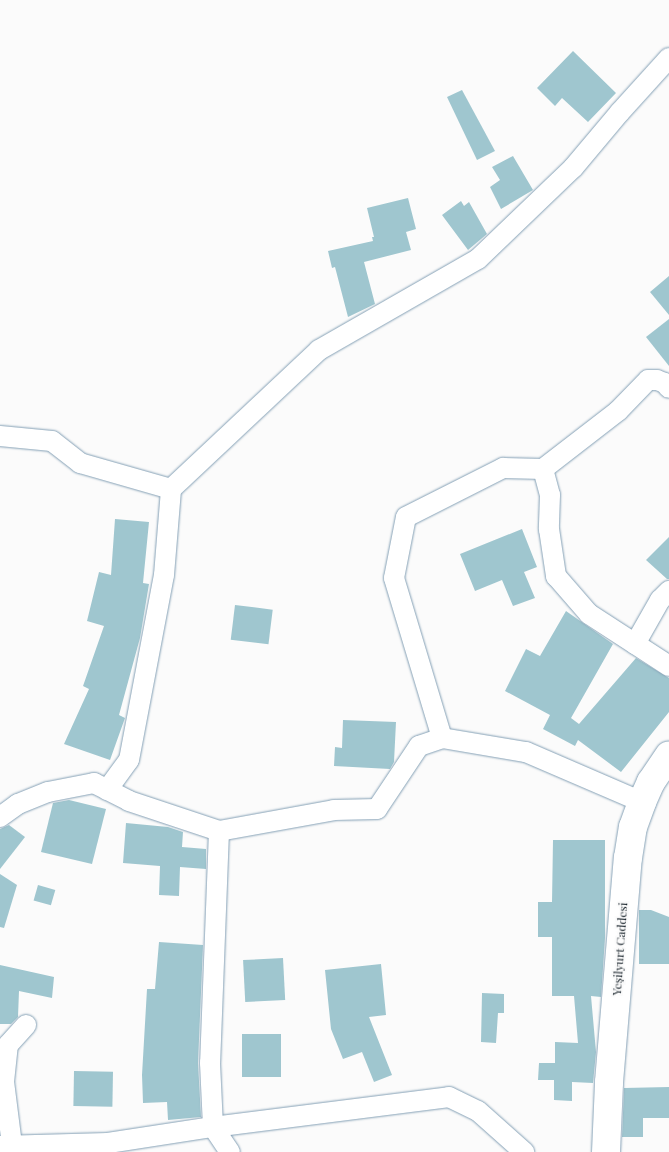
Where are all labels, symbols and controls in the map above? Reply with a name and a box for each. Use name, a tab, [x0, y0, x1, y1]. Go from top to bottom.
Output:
street label: Yeşilyurt Caddesi	[610, 902, 630, 996]

